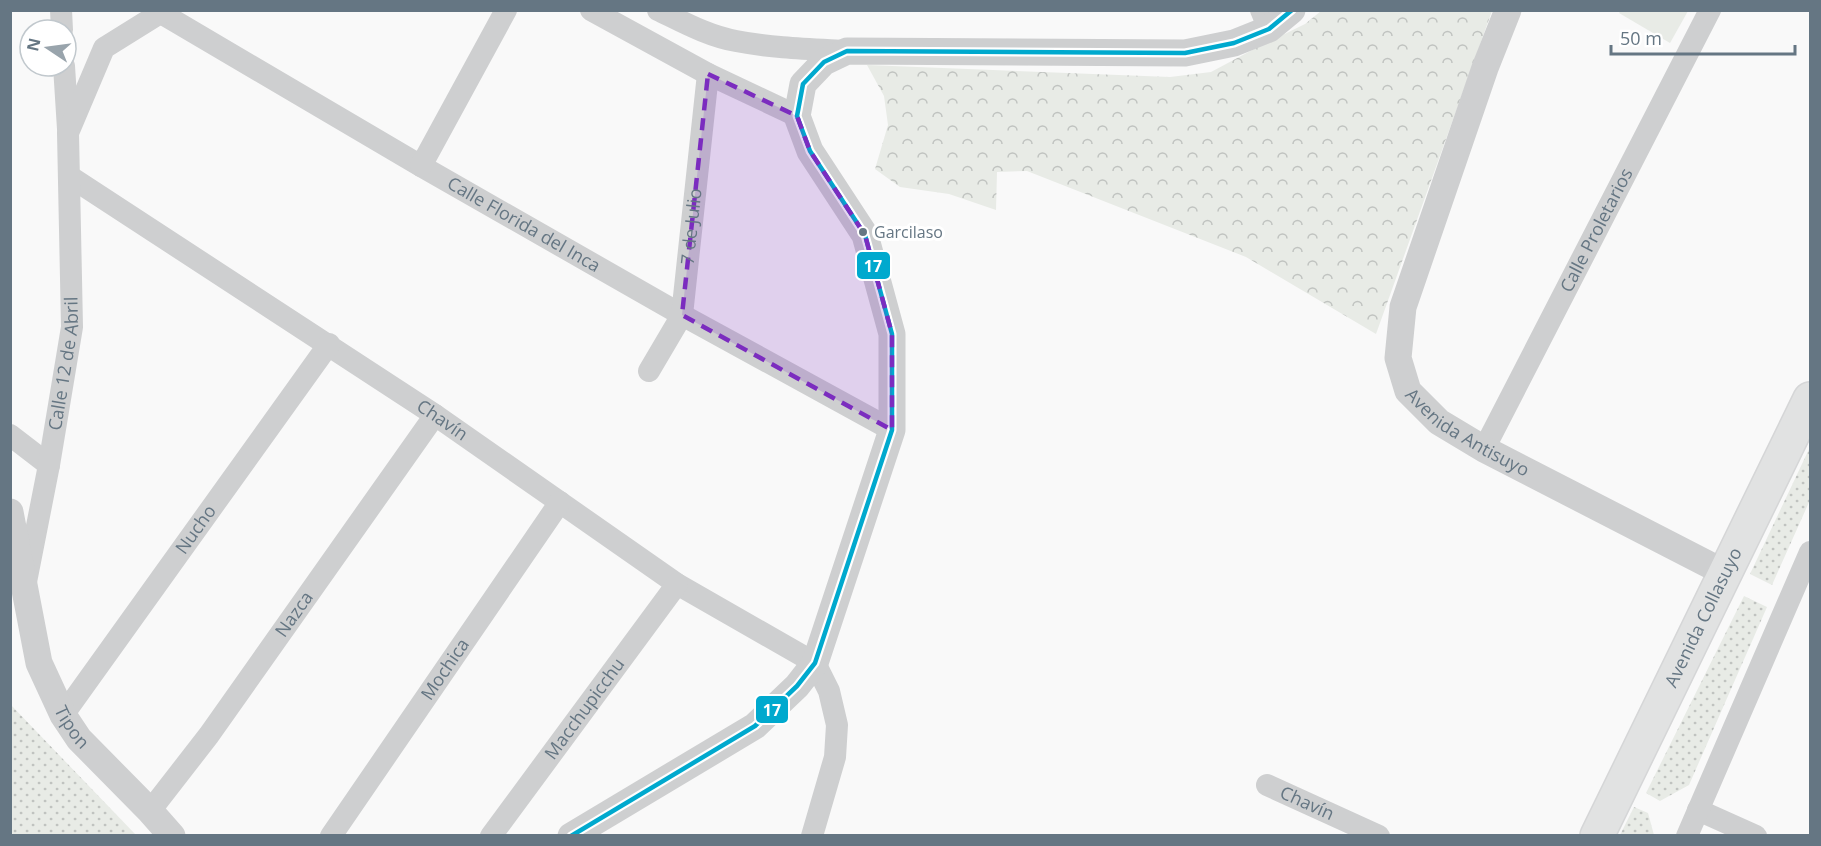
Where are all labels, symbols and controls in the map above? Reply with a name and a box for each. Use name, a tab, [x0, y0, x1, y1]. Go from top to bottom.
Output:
north arrow	[18, 18, 78, 78]
scale bar	[1611, 18, 1796, 56]
text: 50 m	[1620, 26, 1662, 50]
text: N	[21, 36, 46, 53]
street label: Calle Proletarios	[1554, 164, 1638, 296]
street label: Calle Florida del Inca	[443, 171, 605, 277]
street label: 7 de Julio	[675, 187, 707, 266]
place label: Garcilaso	[874, 221, 943, 243]
marker: Garcilaso	[857, 226, 869, 238]
line badge: 17	[856, 251, 891, 280]
text: 17	[864, 255, 882, 277]
street label: Calle 12 de Abril	[42, 296, 83, 432]
street label: Avenida Antisuyo	[1401, 382, 1534, 481]
street label: Chavín	[413, 393, 473, 445]
street label: Nucho	[169, 500, 221, 559]
street label: Avenida Collasuyo	[1658, 543, 1747, 691]
street label: Nazca	[269, 586, 318, 641]
street label: Mochica	[415, 633, 474, 704]
street label: Macchupicchu	[539, 653, 629, 764]
line badge: 17	[755, 695, 789, 724]
text: 17	[763, 699, 781, 721]
street label: Tipon	[49, 702, 95, 754]
street label: Chavín	[1277, 780, 1338, 825]

